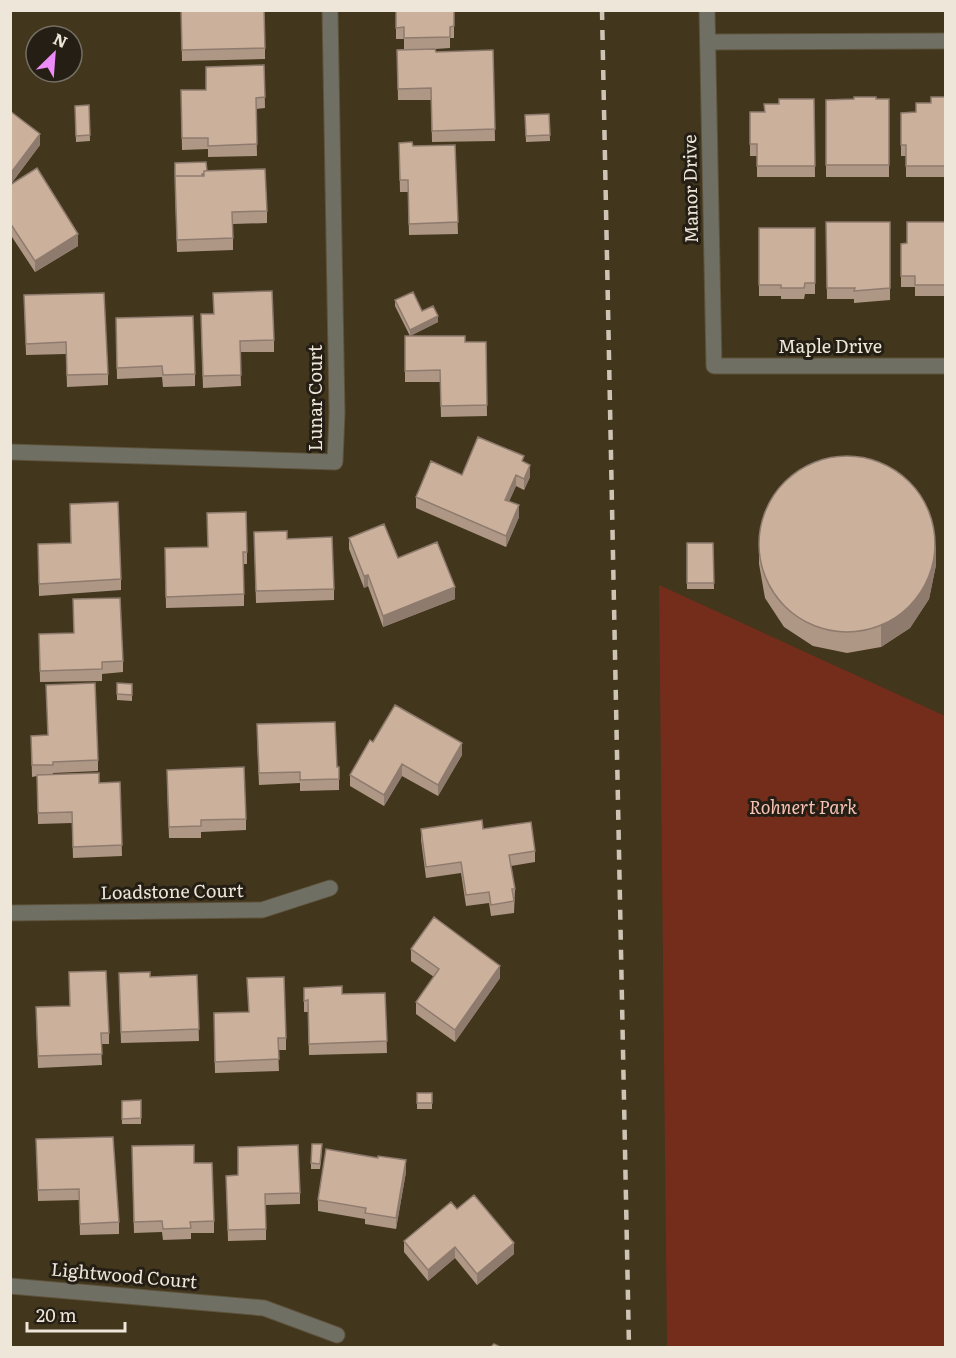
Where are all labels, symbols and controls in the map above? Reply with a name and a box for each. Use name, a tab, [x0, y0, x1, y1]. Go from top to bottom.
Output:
north arrow	[24, 24, 84, 84]
text: N	[50, 26, 72, 53]
street label: Manor Drive	[675, 134, 704, 244]
street label: Maple Drive	[778, 332, 882, 359]
street label: Lunar Court	[301, 344, 328, 451]
park label: Rohnert Park	[749, 793, 857, 820]
street label: Loadstone Court	[100, 876, 244, 905]
street label: Lightwood Court	[50, 1255, 199, 1294]
scale bar	[27, 1295, 124, 1333]
text: 20 m	[36, 1301, 77, 1328]

